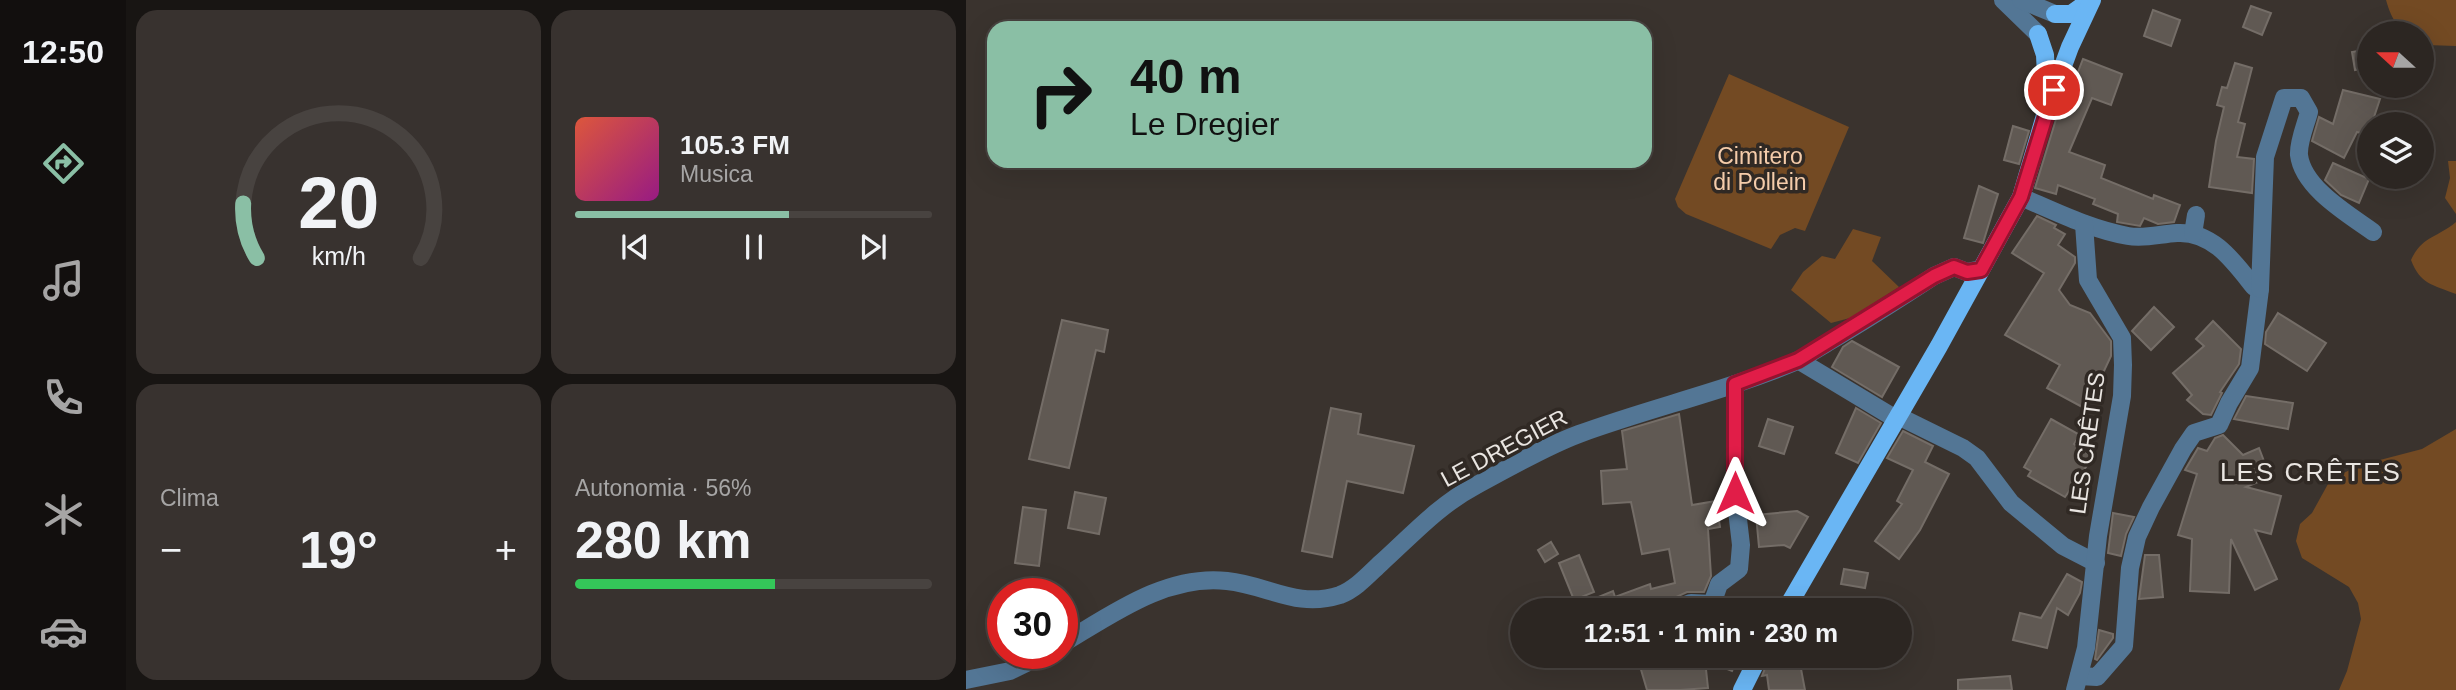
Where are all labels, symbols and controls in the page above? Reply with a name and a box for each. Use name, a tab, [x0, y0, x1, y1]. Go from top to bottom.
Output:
north arrow	[2357, 21, 2434, 98]
map controls	[2357, 21, 2434, 189]
text: 12:50	[22, 34, 104, 70]
icon: right	[1015, 49, 1106, 140]
text: 40 m	[1130, 49, 1242, 103]
pin	[2024, 60, 2084, 120]
icon: arrive	[2035, 71, 2073, 109]
text: Le Dregier	[1130, 106, 1279, 142]
button: layers	[2357, 112, 2434, 189]
text: 105.3 FM	[680, 130, 790, 160]
icon: directions	[39, 139, 88, 188]
park label: Cimitero di Pollein	[1713, 143, 1807, 195]
text: Musica	[680, 161, 753, 187]
text: 20	[298, 162, 379, 243]
icon: previous	[616, 228, 654, 266]
icon: pause	[735, 228, 773, 266]
icon: next	[854, 228, 892, 266]
text: km/h	[311, 242, 366, 270]
icon: music	[39, 256, 88, 305]
street label: LES CRÊTES	[2064, 370, 2110, 516]
icon: phone	[39, 373, 88, 422]
street label: LE DREGIER	[1436, 404, 1572, 492]
position arrow	[1698, 456, 1772, 530]
district label: LES CRÊTES	[2220, 457, 2402, 487]
text: Autonomia · 56%	[575, 475, 751, 501]
text: Clima	[160, 485, 219, 511]
icon: climate	[39, 490, 88, 539]
text: 280 km	[575, 511, 751, 569]
text: 19°	[299, 521, 378, 579]
text: −	[160, 529, 182, 571]
text: +	[495, 529, 517, 571]
speed limit sign: 30	[987, 578, 1078, 669]
icon: car	[39, 607, 88, 656]
text: 12:51 · 1 min · 230 m	[1584, 618, 1838, 648]

